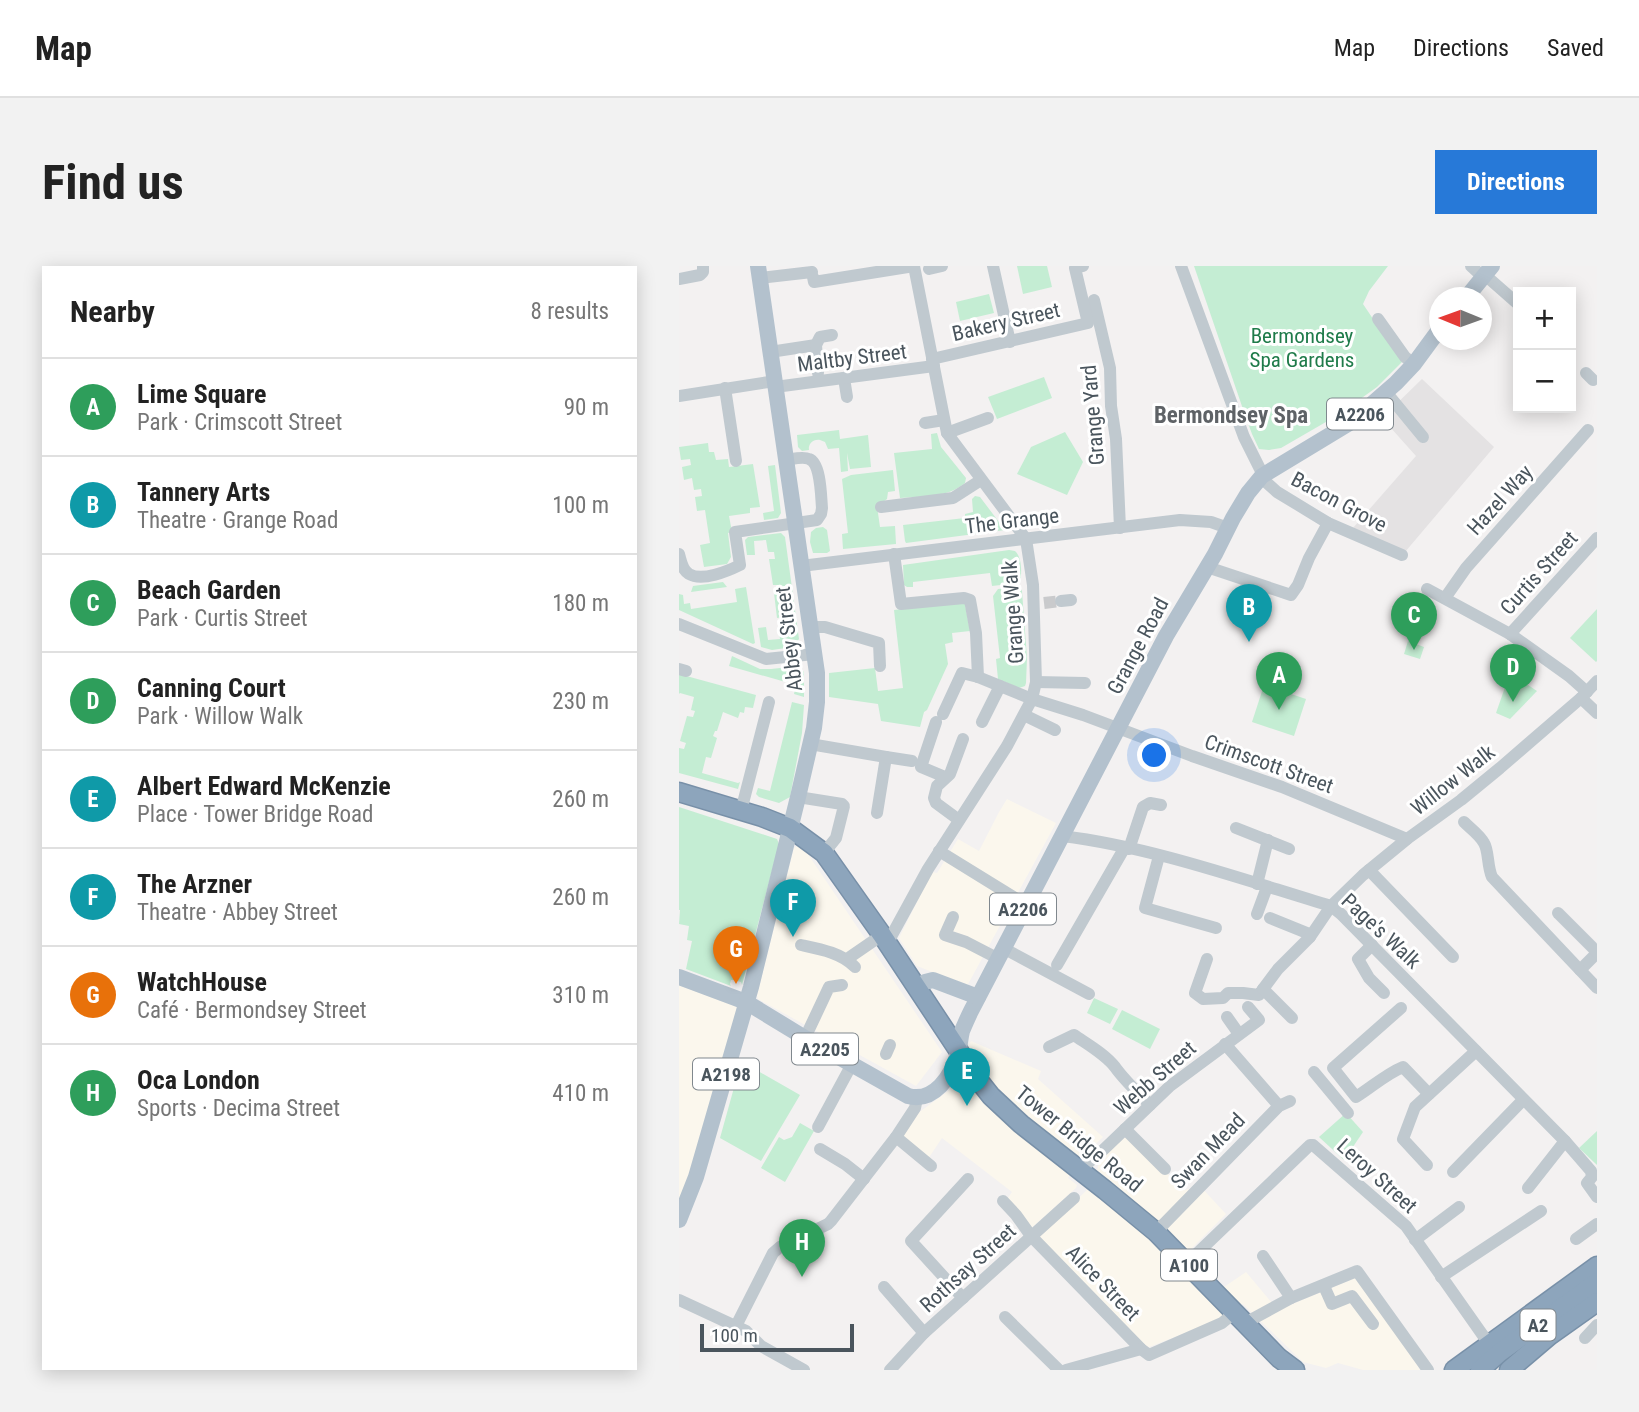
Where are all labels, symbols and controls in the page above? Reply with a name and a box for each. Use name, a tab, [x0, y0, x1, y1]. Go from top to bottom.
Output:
text: Map	[35, 29, 92, 68]
text: Map	[1334, 34, 1375, 62]
text: Directions	[1413, 34, 1509, 62]
text: Saved	[1547, 34, 1604, 62]
button: Directions	[1435, 150, 1597, 214]
text: Find us	[42, 154, 184, 211]
north arrow	[1429, 287, 1492, 350]
map controls	[1513, 287, 1576, 413]
button: +	[1513, 287, 1576, 350]
text: Nearby	[70, 294, 155, 329]
text: 8 results	[531, 298, 609, 325]
street label: Bakery Street	[950, 298, 1062, 346]
park label: Bermondsey Spa Gardens	[1250, 324, 1354, 372]
street label: Maltby Street	[796, 339, 908, 377]
button: −	[1513, 350, 1576, 413]
street label: Grange Yard	[1077, 364, 1109, 466]
text: Lime Square	[137, 379, 267, 409]
text: A	[86, 394, 100, 421]
text: 90 m	[564, 394, 609, 421]
road number: A2206	[1327, 398, 1393, 430]
district label: Bermondsey Spa	[1154, 402, 1308, 429]
text: Park · Crimscott Street	[137, 409, 342, 436]
street label: Hazel Way	[1462, 460, 1538, 540]
street label: Bacon Grove	[1287, 467, 1391, 537]
text: Tannery Arts	[137, 477, 270, 507]
text: B	[87, 492, 99, 519]
text: 100 m	[552, 492, 609, 519]
street label: The Grange	[964, 503, 1061, 539]
text: Theatre · Grange Road	[137, 507, 338, 534]
street label: Curtis Street	[1495, 526, 1583, 620]
street label: Grange Walk	[997, 559, 1029, 665]
text: Beach Garden	[137, 575, 281, 605]
pin: B	[1226, 584, 1272, 642]
street label: Abbey Street	[771, 585, 807, 693]
text: C	[86, 590, 100, 617]
text: 180 m	[552, 590, 609, 617]
pin: C	[1391, 592, 1437, 650]
street label: Grange Road	[1103, 594, 1173, 698]
text: Park · Curtis Street	[137, 605, 308, 632]
pin: D	[1490, 644, 1536, 702]
pin: A	[1256, 652, 1302, 710]
text: Canning Court	[137, 673, 286, 703]
text: D	[87, 688, 100, 715]
text: 230 m	[552, 688, 609, 715]
text: Park · Willow Walk	[137, 703, 303, 730]
street label: Crimscott Street	[1201, 730, 1337, 798]
your location	[1137, 738, 1171, 772]
street label: Willow Walk	[1406, 740, 1500, 820]
text: Albert Edward McKenzie	[137, 771, 391, 801]
text: E	[87, 786, 99, 813]
text: 260 m	[552, 786, 609, 813]
text: Place · Tower Bridge Road	[137, 801, 373, 828]
text: The Arzner	[137, 869, 252, 899]
pin: F	[770, 879, 816, 937]
text: F	[88, 884, 98, 911]
text: 260 m	[552, 884, 609, 911]
street label: Page's Walk	[1337, 889, 1426, 974]
road number: A2206	[990, 894, 1056, 924]
text: Theatre · Abbey Street	[137, 899, 338, 926]
pin: G	[713, 926, 759, 984]
text: WatchHouse	[137, 967, 267, 997]
text: G	[86, 982, 100, 1009]
text: 310 m	[552, 982, 609, 1009]
text: Café · Bermondsey Street	[137, 997, 367, 1024]
road number: A2205	[792, 1034, 858, 1064]
street label: Webb Street	[1109, 1036, 1201, 1120]
pin: E	[944, 1048, 990, 1106]
road number: A2198	[693, 1058, 759, 1090]
text: Oca London	[137, 1065, 260, 1095]
text: H	[86, 1080, 100, 1107]
text: 410 m	[552, 1080, 609, 1107]
street label: Tower Bridge Road	[1011, 1081, 1147, 1197]
text: Sports · Decima Street	[137, 1095, 340, 1122]
street label: Swan Mead	[1166, 1108, 1250, 1194]
street label: Leroy Street	[1332, 1134, 1422, 1218]
pin: H	[779, 1219, 825, 1277]
street label: Rothsay Street	[915, 1219, 1021, 1317]
street label: Alice Street	[1061, 1240, 1145, 1326]
road number: A100	[1161, 1250, 1217, 1281]
road number: A2	[1521, 1310, 1555, 1340]
scale bar	[700, 1321, 854, 1353]
text: 100 m	[711, 1324, 758, 1347]

